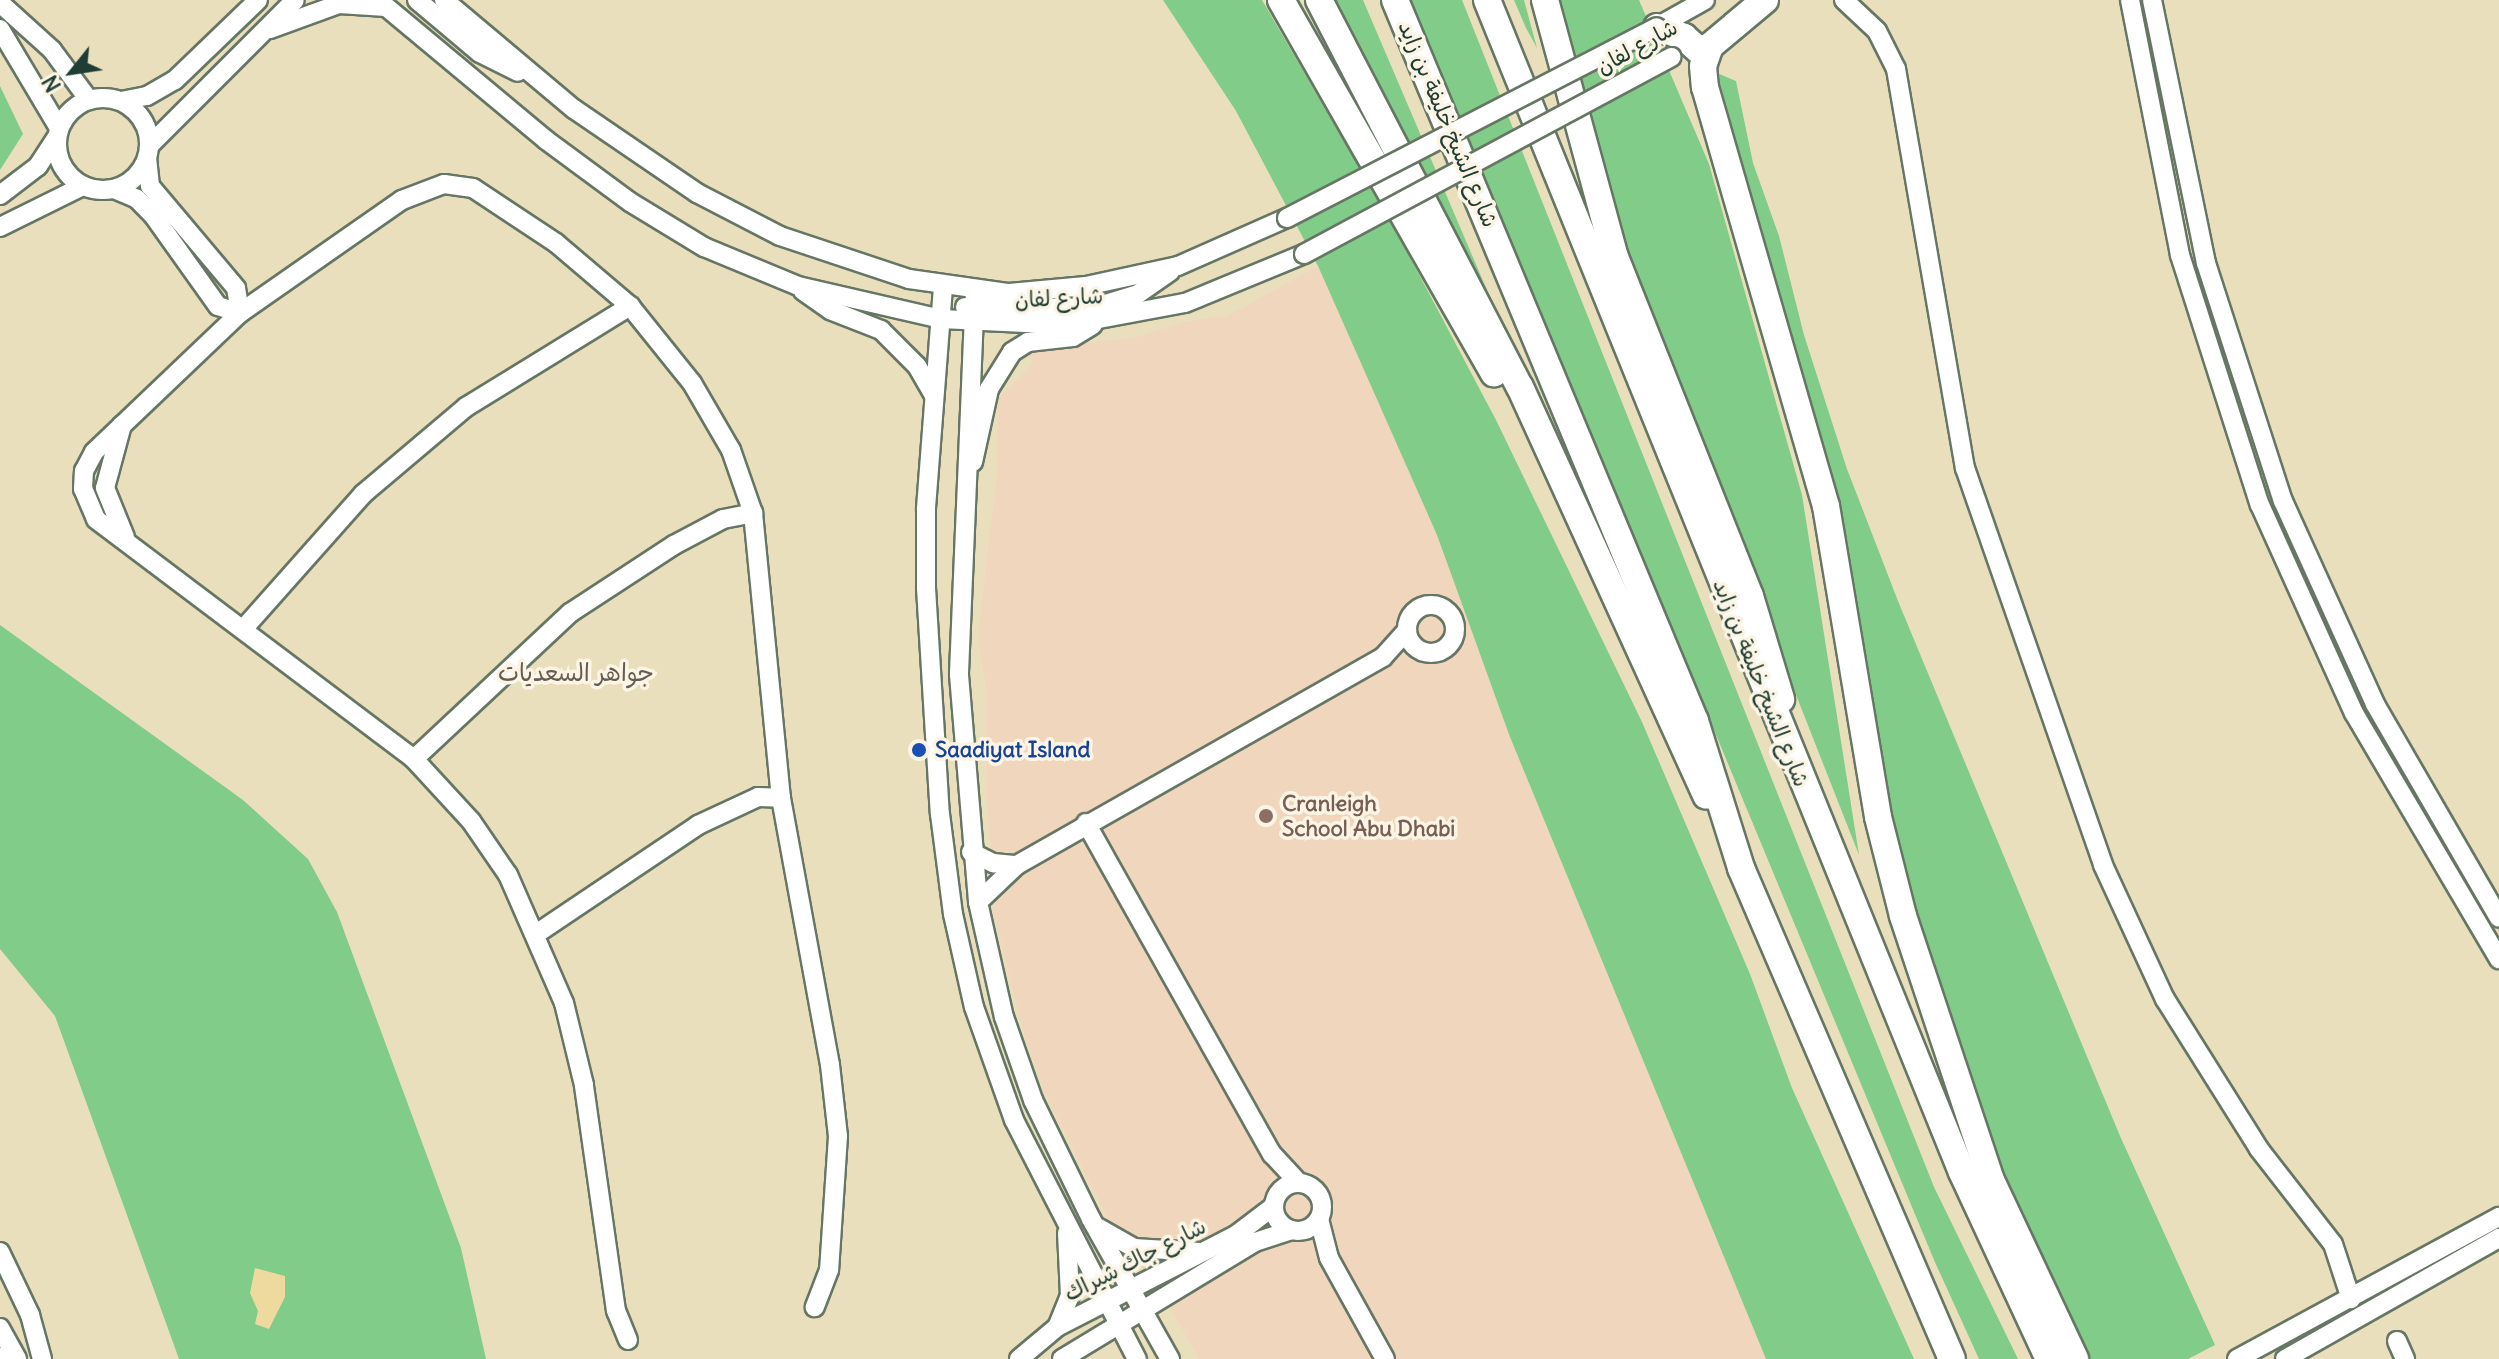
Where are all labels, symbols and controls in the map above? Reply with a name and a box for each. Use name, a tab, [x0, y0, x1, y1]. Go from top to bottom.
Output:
street label: شارع لفان	[1592, 14, 1682, 80]
street label: شارع الشيخ خليفة بن زايد	[1393, 17, 1503, 231]
north arrow	[32, 32, 112, 112]
text: N	[35, 70, 67, 98]
street label: شارع لفان	[1014, 282, 1104, 314]
street label: شارع الشيخ خليفة بن زايد	[1707, 575, 1815, 791]
district label: جواهر السعديات	[498, 659, 654, 687]
place label: Saadiyat Island	[935, 737, 1091, 763]
marker: Saadiyat Island	[910, 741, 928, 759]
place label: Cranleigh School Abu Dhabi	[1282, 790, 1455, 842]
marker: Cranleigh School Abu Dhabi	[1257, 807, 1275, 825]
street label: شارع جاك شيراك	[1060, 1213, 1210, 1307]

